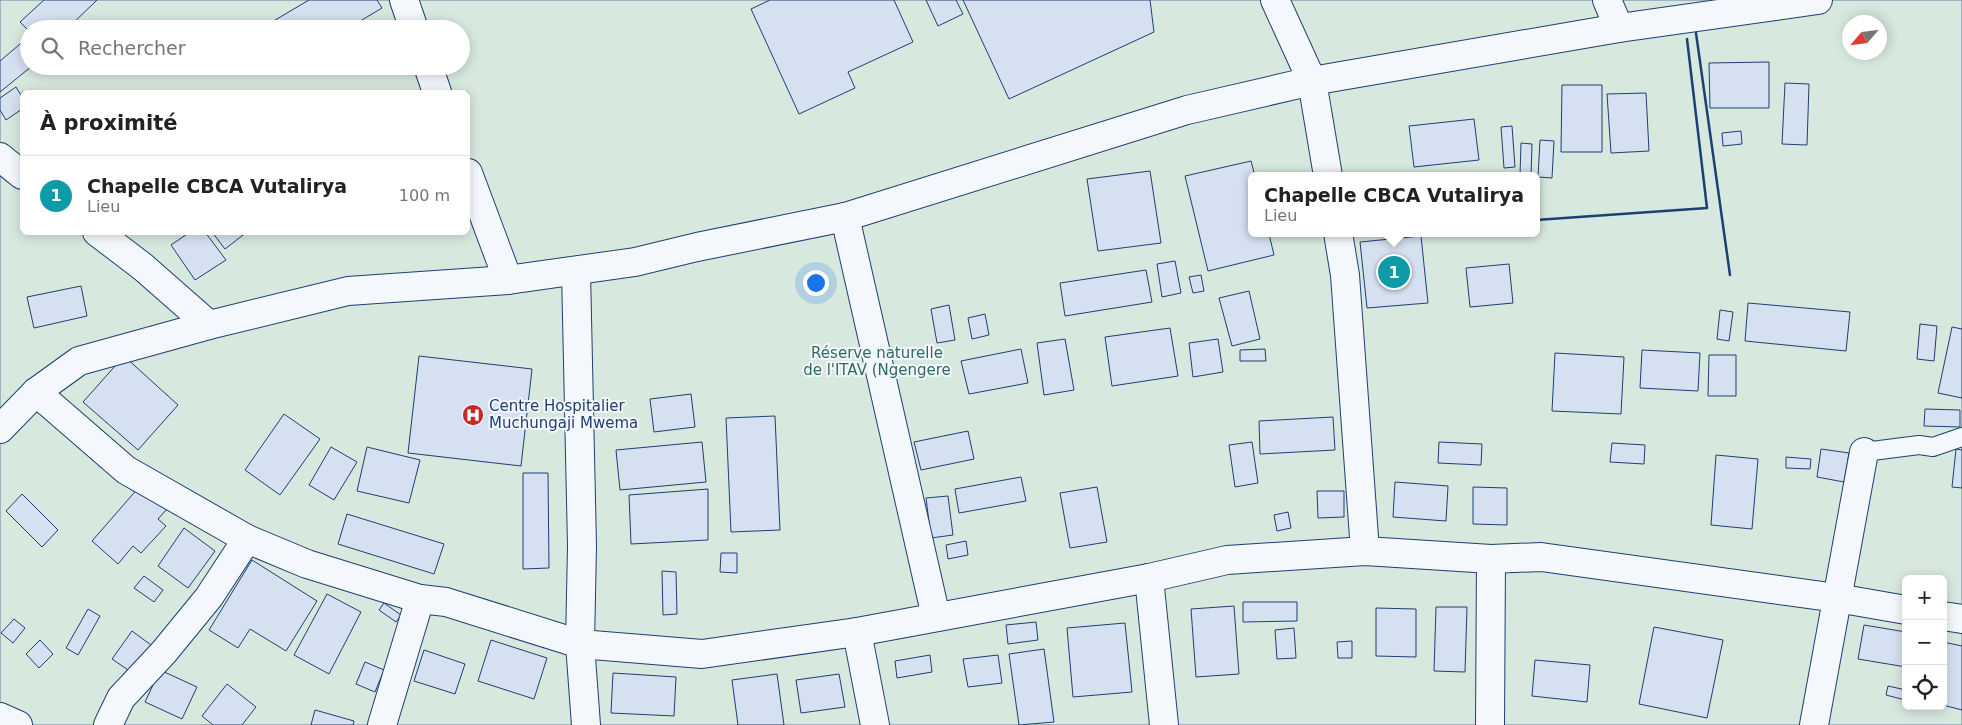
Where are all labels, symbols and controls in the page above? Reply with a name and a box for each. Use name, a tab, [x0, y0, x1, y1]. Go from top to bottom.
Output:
north arrow	[1842, 15, 1887, 60]
search box	[20, 20, 470, 75]
icon: search	[38, 34, 66, 62]
text: Rechercher	[78, 37, 186, 59]
text: À proximité	[40, 111, 177, 135]
popup	[1248, 172, 1540, 237]
text: Chapelle CBCA Vutalirya	[87, 175, 347, 197]
text: Chapelle CBCA Vutalirya	[1264, 184, 1524, 206]
text: 1	[50, 186, 62, 205]
text: 100 m	[399, 186, 450, 205]
text: Lieu	[87, 197, 120, 216]
text: Lieu	[1264, 206, 1297, 225]
pin: 1	[1378, 253, 1410, 291]
your location	[803, 270, 829, 296]
park label: Réserve naturelle de l'ITAV (Ngengere	[803, 344, 951, 379]
place label: Centre Hospitalier Muchungaji Mwema	[489, 397, 638, 432]
hospital icon: Centre Hospitalier Muchungaji Mwema	[461, 403, 485, 427]
map controls	[1902, 575, 1947, 710]
button: +	[1902, 575, 1947, 620]
button: −	[1902, 620, 1947, 665]
button: locate	[1902, 665, 1947, 710]

